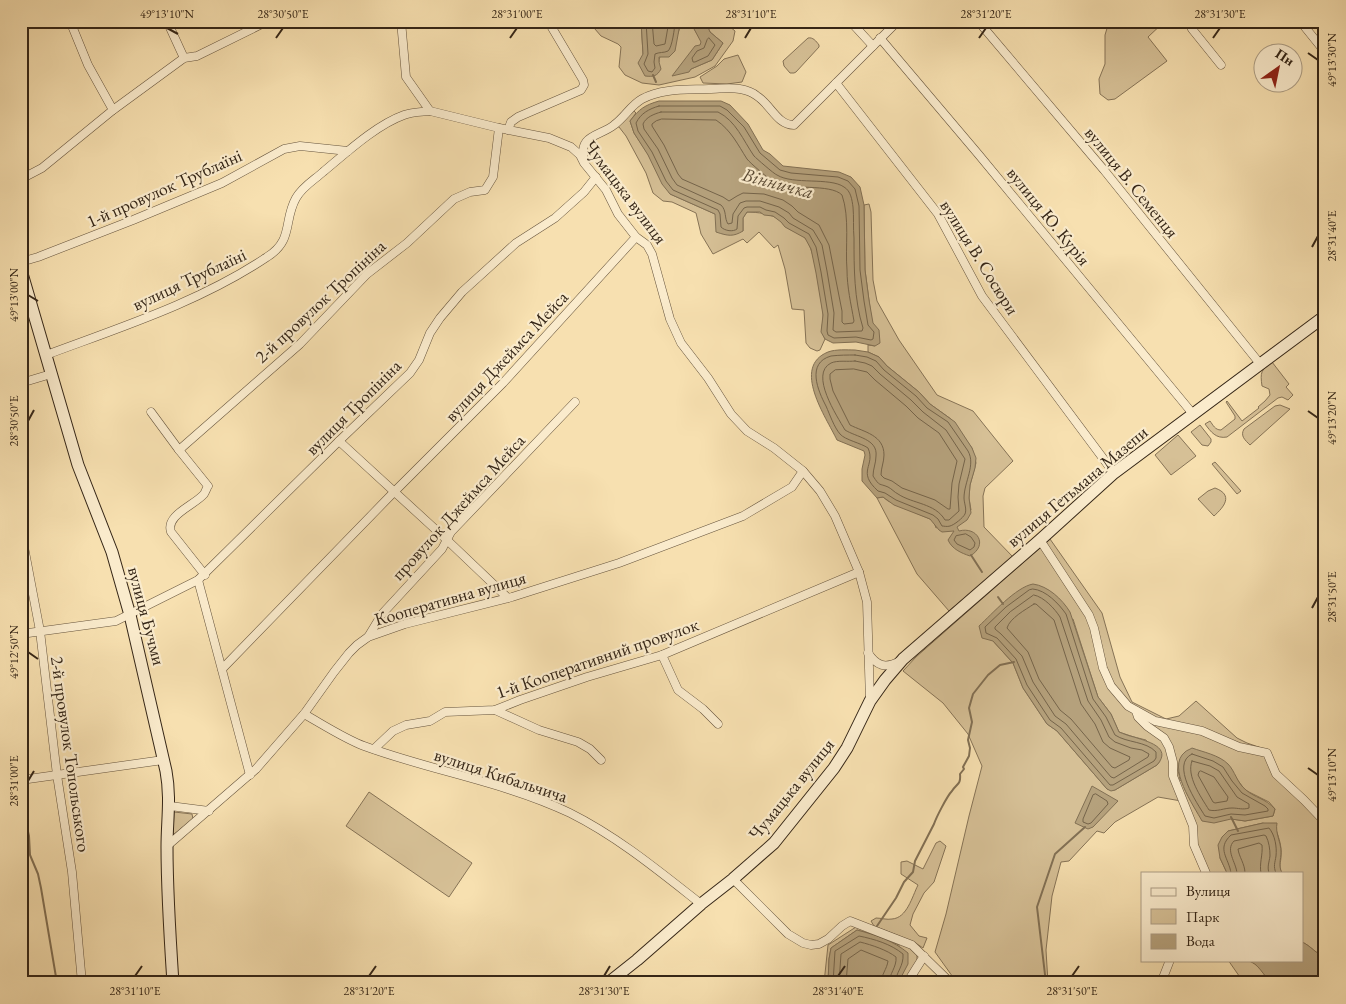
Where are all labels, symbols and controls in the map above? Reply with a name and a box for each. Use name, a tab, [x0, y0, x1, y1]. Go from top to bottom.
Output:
text: 49°13'10"N	[140, 6, 194, 22]
text: 28°30'50"E	[257, 6, 309, 22]
text: 28°31'00"E	[491, 6, 543, 22]
text: 28°31'10"E	[725, 6, 777, 22]
text: 28°31'20"E	[960, 6, 1012, 22]
text: 28°31'30"E	[1194, 6, 1246, 22]
text: 49°13'30"N	[1324, 33, 1340, 87]
north arrow	[1254, 42, 1304, 92]
text: Пн	[1272, 44, 1298, 70]
street label: вулиця В. Семенця	[1080, 122, 1184, 242]
street label: Чумацька вулиця	[579, 136, 673, 248]
street label: 1-й провулок Трублаїні	[83, 143, 246, 233]
water label: Вінничка	[739, 161, 816, 204]
street label: вулиця Ю. Курія	[1002, 162, 1096, 270]
street label: вулиця В. Сосюри	[935, 195, 1025, 319]
text: 28°31'40"E	[1324, 210, 1340, 262]
street label: 2-й провулок Тропініна	[250, 234, 391, 368]
street label: вулиця Трублаїні	[128, 242, 250, 315]
text: 49°13'00"N	[6, 268, 22, 322]
street label: вулиця Джеймса Мейса	[439, 285, 573, 426]
street label: вулиця Тропініна	[300, 354, 406, 460]
text: 49°13'20"N	[1324, 391, 1340, 445]
text: 28°30'50"E	[6, 395, 22, 447]
street label: вулиця Гетьмана Мазепи	[1002, 420, 1153, 552]
street label: провулок Джеймса Мейса	[386, 428, 530, 585]
street label: вулиця Бучми	[123, 564, 171, 668]
street label: Кооперативна вулиця	[372, 565, 528, 631]
text: 28°31'50"E	[1324, 571, 1340, 623]
street label: 1-й Кооперативний провулок	[493, 612, 702, 704]
text: 49°12'50"N	[6, 625, 22, 679]
street label: 2-й провулок Топольського	[46, 655, 96, 854]
street label: Чумацька вулиця	[743, 734, 839, 844]
street label: вулиця Кибальчича	[431, 743, 571, 808]
text: 49°13'10"N	[1324, 748, 1340, 802]
text: 28°31'00"E	[6, 755, 22, 807]
legend	[1141, 872, 1304, 962]
text: Вулиця	[1186, 881, 1231, 900]
text: Парк	[1186, 907, 1219, 926]
text: Вода	[1186, 931, 1215, 950]
text: 28°31'10"E	[109, 983, 161, 999]
text: 28°31'20"E	[343, 983, 395, 999]
text: 28°31'30"E	[578, 983, 630, 999]
text: 28°31'40"E	[812, 983, 864, 999]
text: 28°31'50"E	[1046, 983, 1098, 999]

